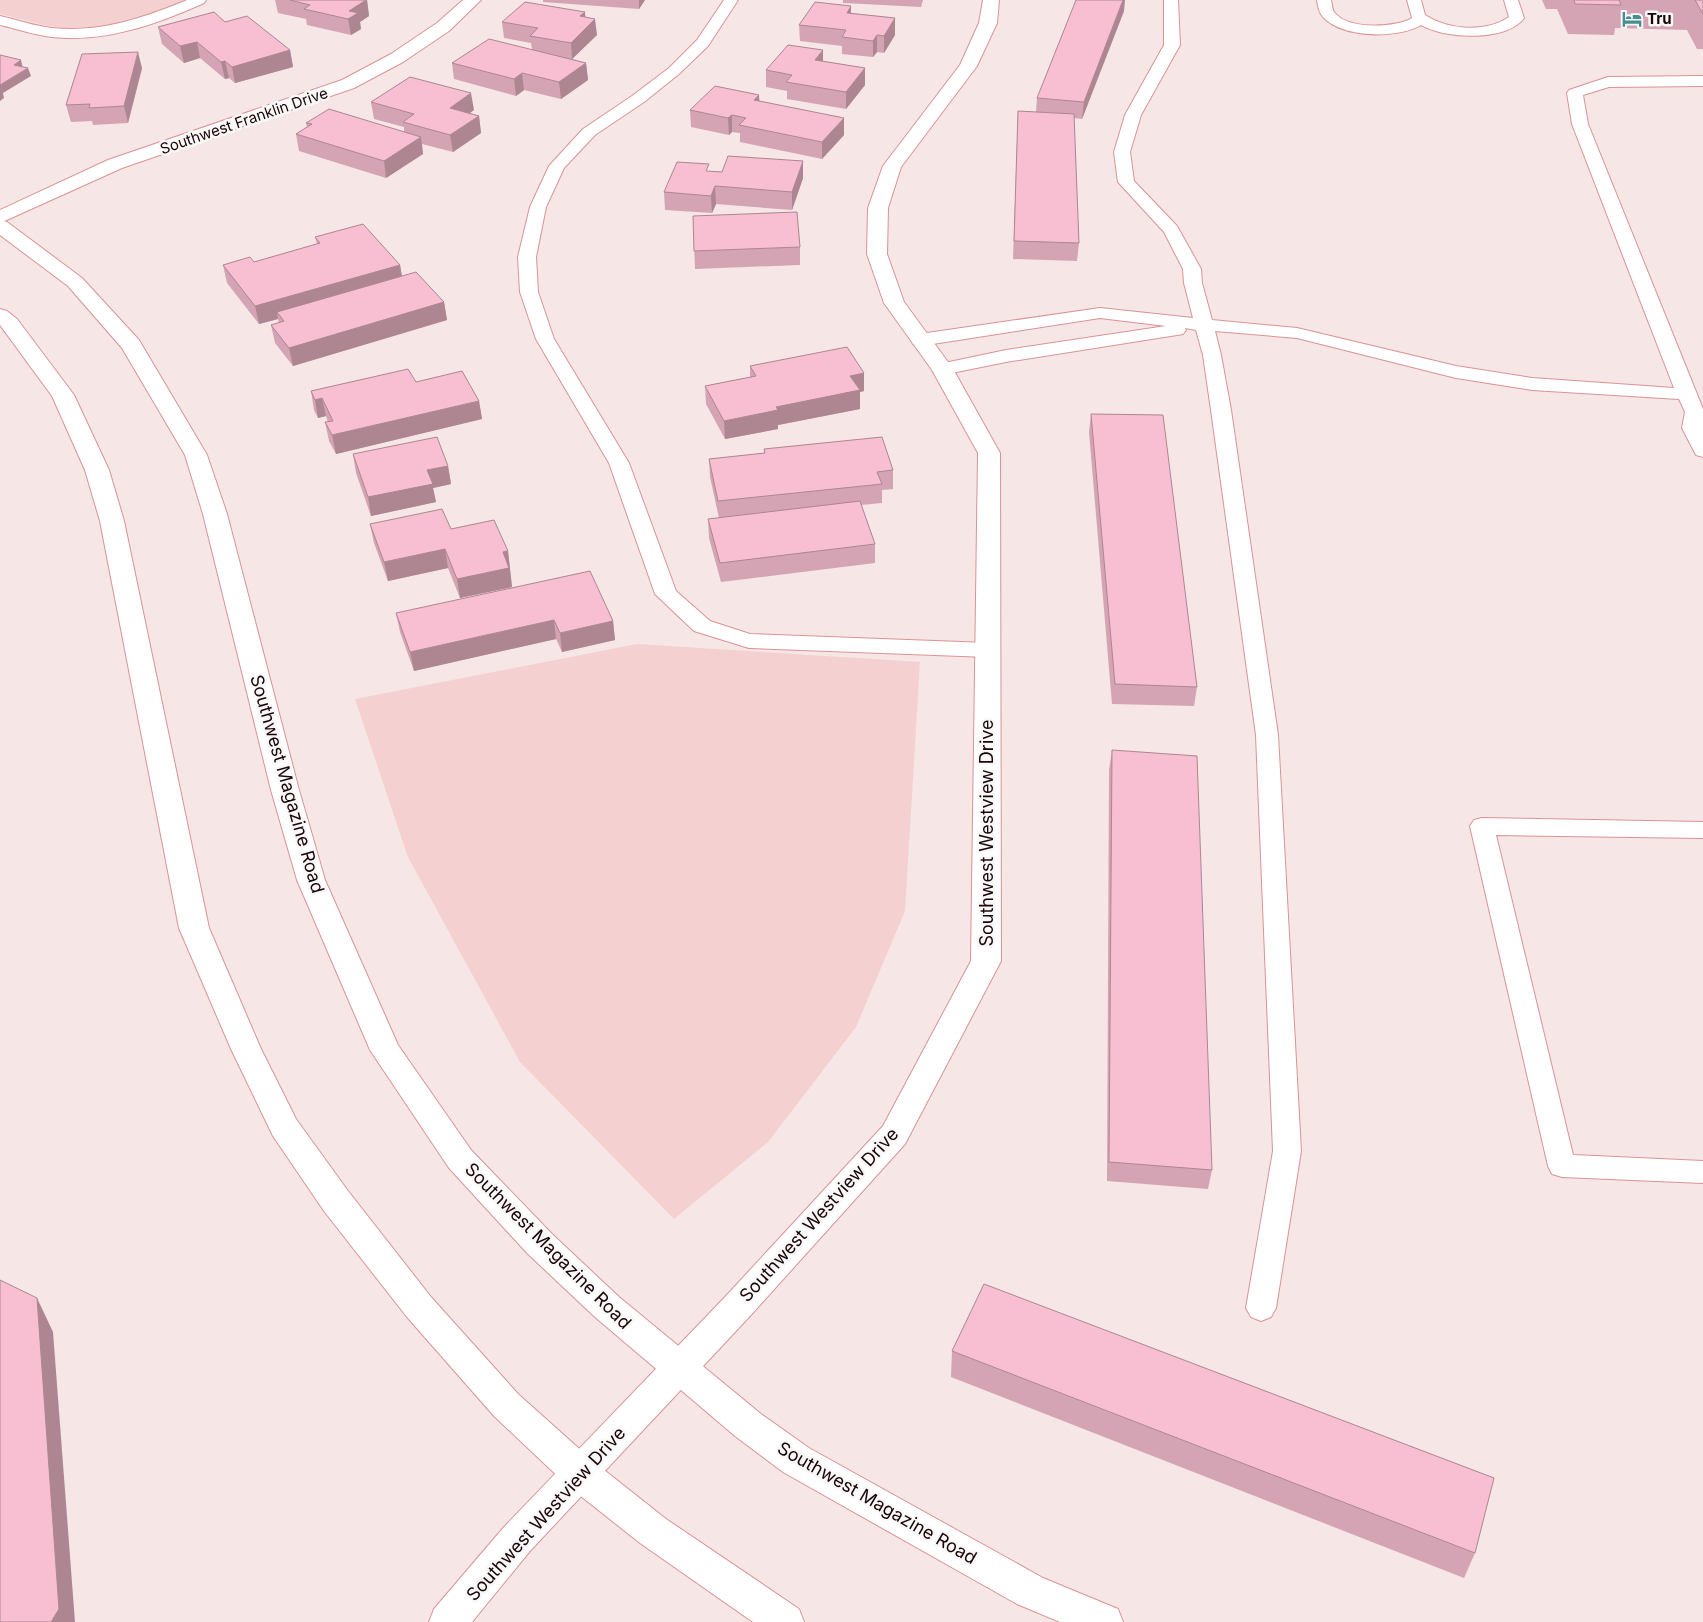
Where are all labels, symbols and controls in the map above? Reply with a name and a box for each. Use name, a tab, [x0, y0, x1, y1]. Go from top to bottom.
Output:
hotel icon: Tru	[1621, 8, 1643, 30]
place label: Tru	[1647, 9, 1672, 28]
street label: Southwest Franklin Drive	[157, 83, 330, 158]
street label: Southwest Magazine Road	[246, 672, 329, 896]
street label: Southwest Westview Drive	[976, 719, 997, 947]
street label: Southwest Westview Drive	[735, 1123, 902, 1306]
street label: Southwest Magazine Road	[461, 1158, 636, 1333]
street label: Southwest Westview Drive	[462, 1422, 629, 1605]
street label: Southwest Magazine Road	[774, 1437, 980, 1568]

